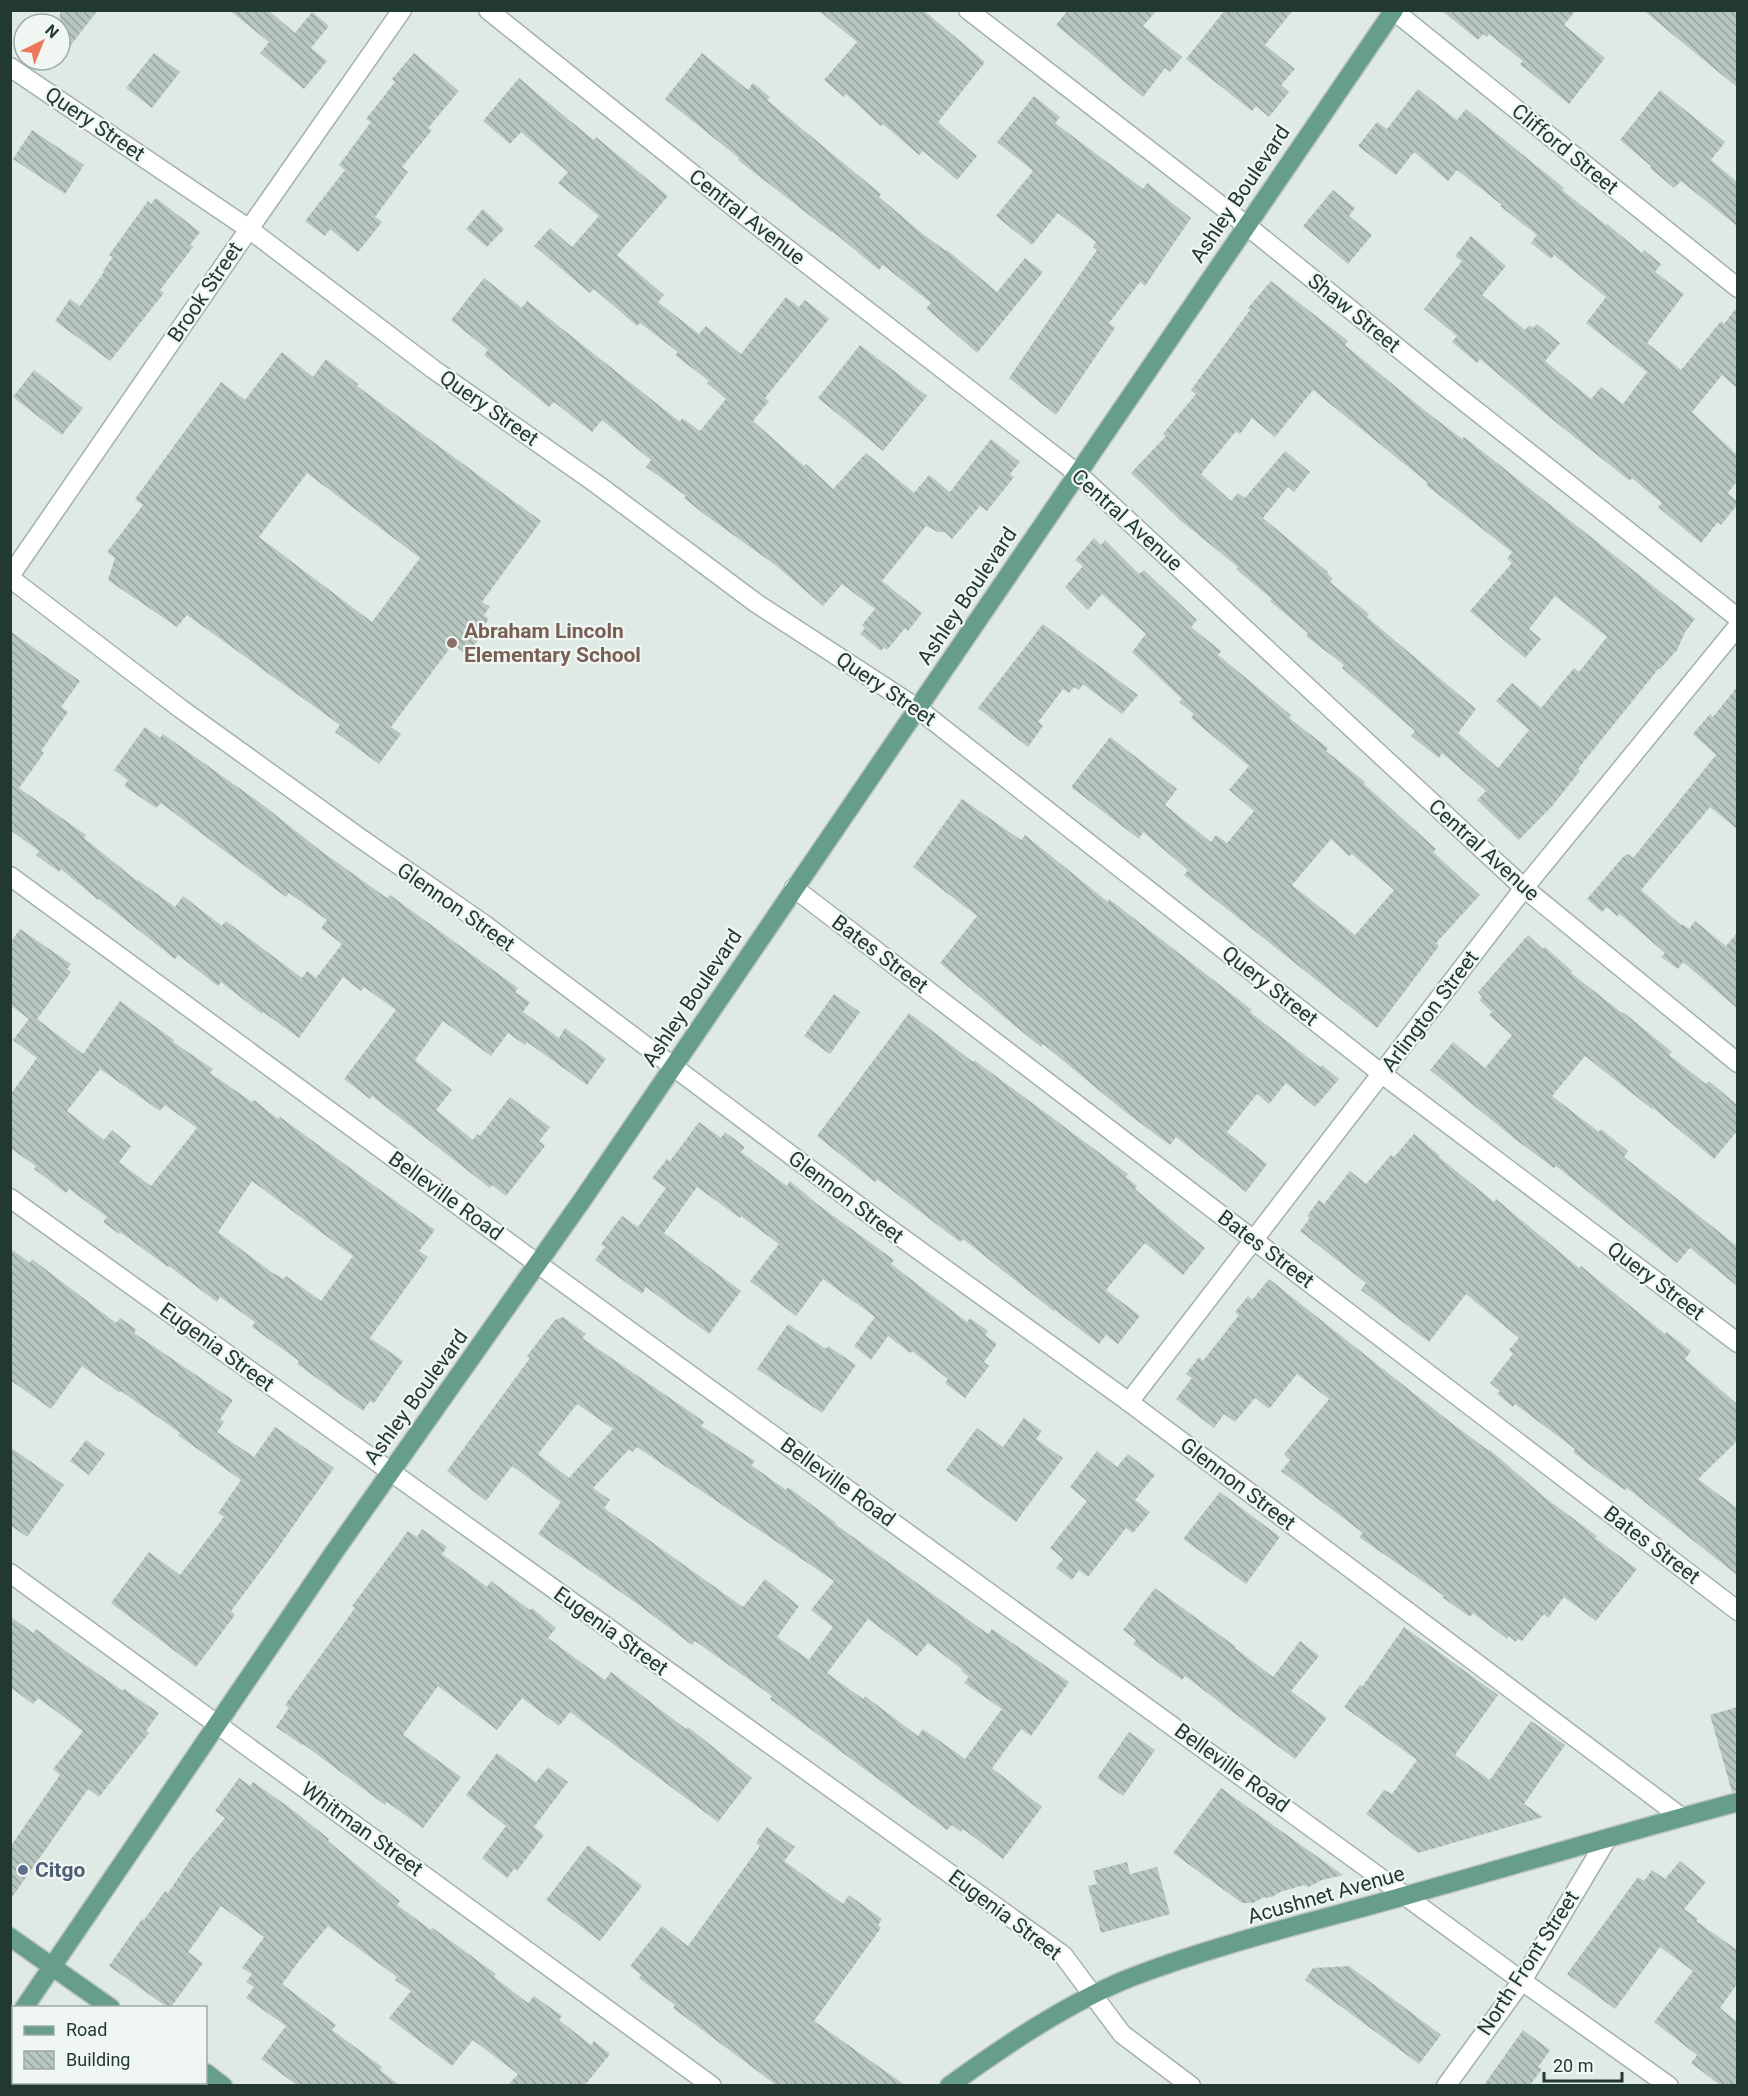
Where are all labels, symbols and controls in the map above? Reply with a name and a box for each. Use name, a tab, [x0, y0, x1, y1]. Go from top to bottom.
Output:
north arrow	[12, 12, 72, 72]
text: N	[41, 21, 62, 42]
street label: Query Street	[41, 82, 149, 166]
street label: Clifford Street	[1507, 99, 1623, 199]
street label: Ashley Boulevard	[1185, 121, 1295, 267]
street label: Central Avenue	[684, 164, 810, 270]
street label: Brook Street	[163, 237, 247, 346]
street label: Shaw Street	[1303, 268, 1405, 358]
street label: Query Street	[435, 365, 543, 451]
street label: Central Avenue	[1067, 464, 1187, 576]
street label: Ashley Boulevard	[912, 523, 1022, 669]
place label: Abraham Lincoln Elementary School	[464, 619, 641, 667]
marker: Abraham Lincoln Elementary School	[445, 636, 459, 650]
street label: Query Street	[832, 647, 940, 731]
street label: Central Avenue	[1424, 794, 1544, 906]
street label: Glennon Street	[393, 858, 519, 956]
street label: Bates Street	[827, 910, 933, 998]
street label: Ashley Boulevard	[637, 925, 747, 1071]
street label: Query Street	[1217, 941, 1323, 1031]
street label: Arlington Street	[1377, 946, 1483, 1076]
street label: Belleville Road	[384, 1146, 508, 1246]
street label: Glennon Street	[784, 1146, 908, 1248]
street label: Bates Street	[1213, 1205, 1319, 1293]
street label: Query Street	[1603, 1237, 1709, 1325]
street label: Eugenia Street	[155, 1298, 279, 1396]
street label: Ashley Boulevard	[359, 1325, 473, 1469]
street label: Belleville Road	[776, 1432, 900, 1532]
street label: Glennon Street	[1176, 1433, 1300, 1535]
street label: Bates Street	[1599, 1501, 1705, 1589]
street label: Eugenia Street	[549, 1582, 673, 1680]
street label: Belleville Road	[1170, 1718, 1294, 1818]
street label: Whitman Street	[297, 1777, 427, 1881]
place label: Citgo	[35, 1858, 85, 1882]
street label: Acushnet Avenue	[1245, 1861, 1407, 1929]
marker: Citgo	[16, 1863, 30, 1877]
street label: Eugenia Street	[944, 1865, 1066, 1965]
street label: North Front Street	[1472, 1886, 1584, 2040]
legend	[12, 2006, 207, 2084]
text: Road	[66, 2019, 107, 2040]
scale bar	[1544, 2045, 1622, 2083]
text: Building	[66, 2049, 130, 2070]
text: 20 m	[1553, 2055, 1593, 2076]

